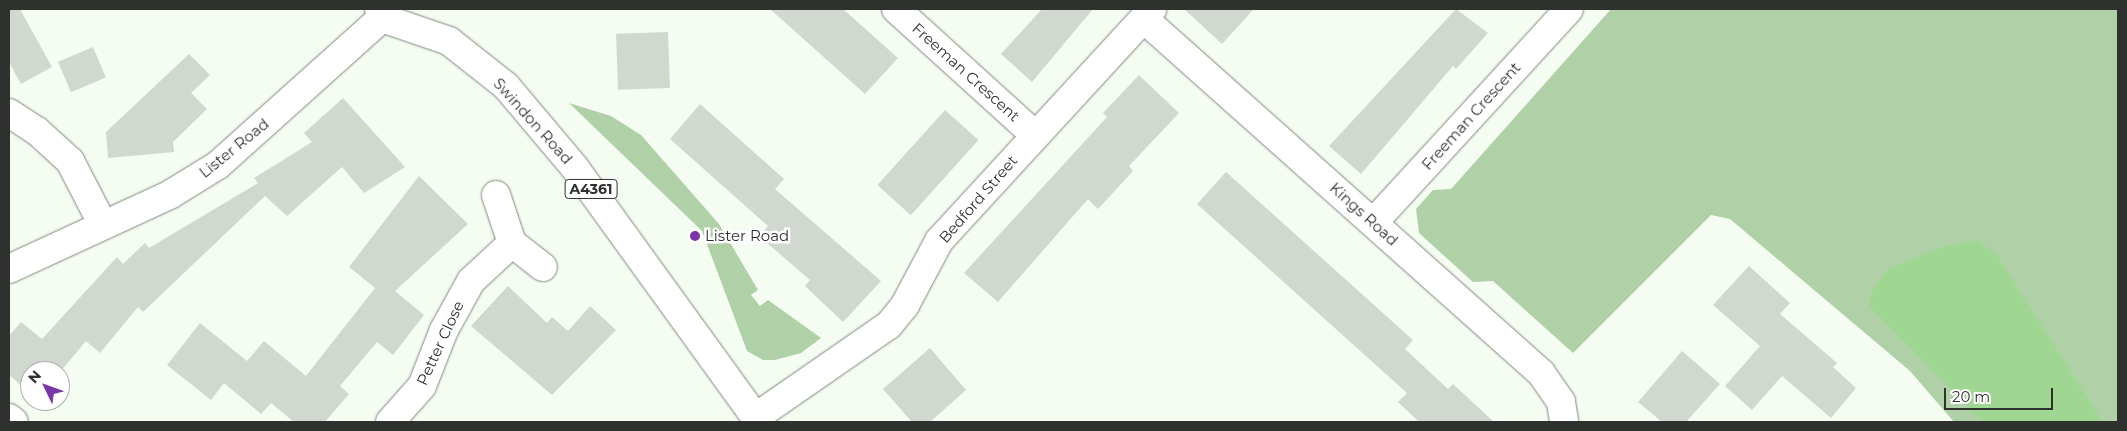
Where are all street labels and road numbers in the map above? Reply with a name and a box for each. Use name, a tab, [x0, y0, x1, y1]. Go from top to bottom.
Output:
street label: Freeman Crescent	[908, 19, 1024, 125]
street label: Freeman Crescent	[1418, 58, 1524, 174]
street label: Swindon Road	[490, 74, 576, 168]
street label: Lister Road	[196, 115, 272, 181]
street label: Bedford Street	[935, 152, 1021, 246]
road number: A4361	[564, 178, 618, 200]
street label: Kings Road	[1326, 179, 1402, 249]
street label: Petter Close	[413, 298, 467, 388]

